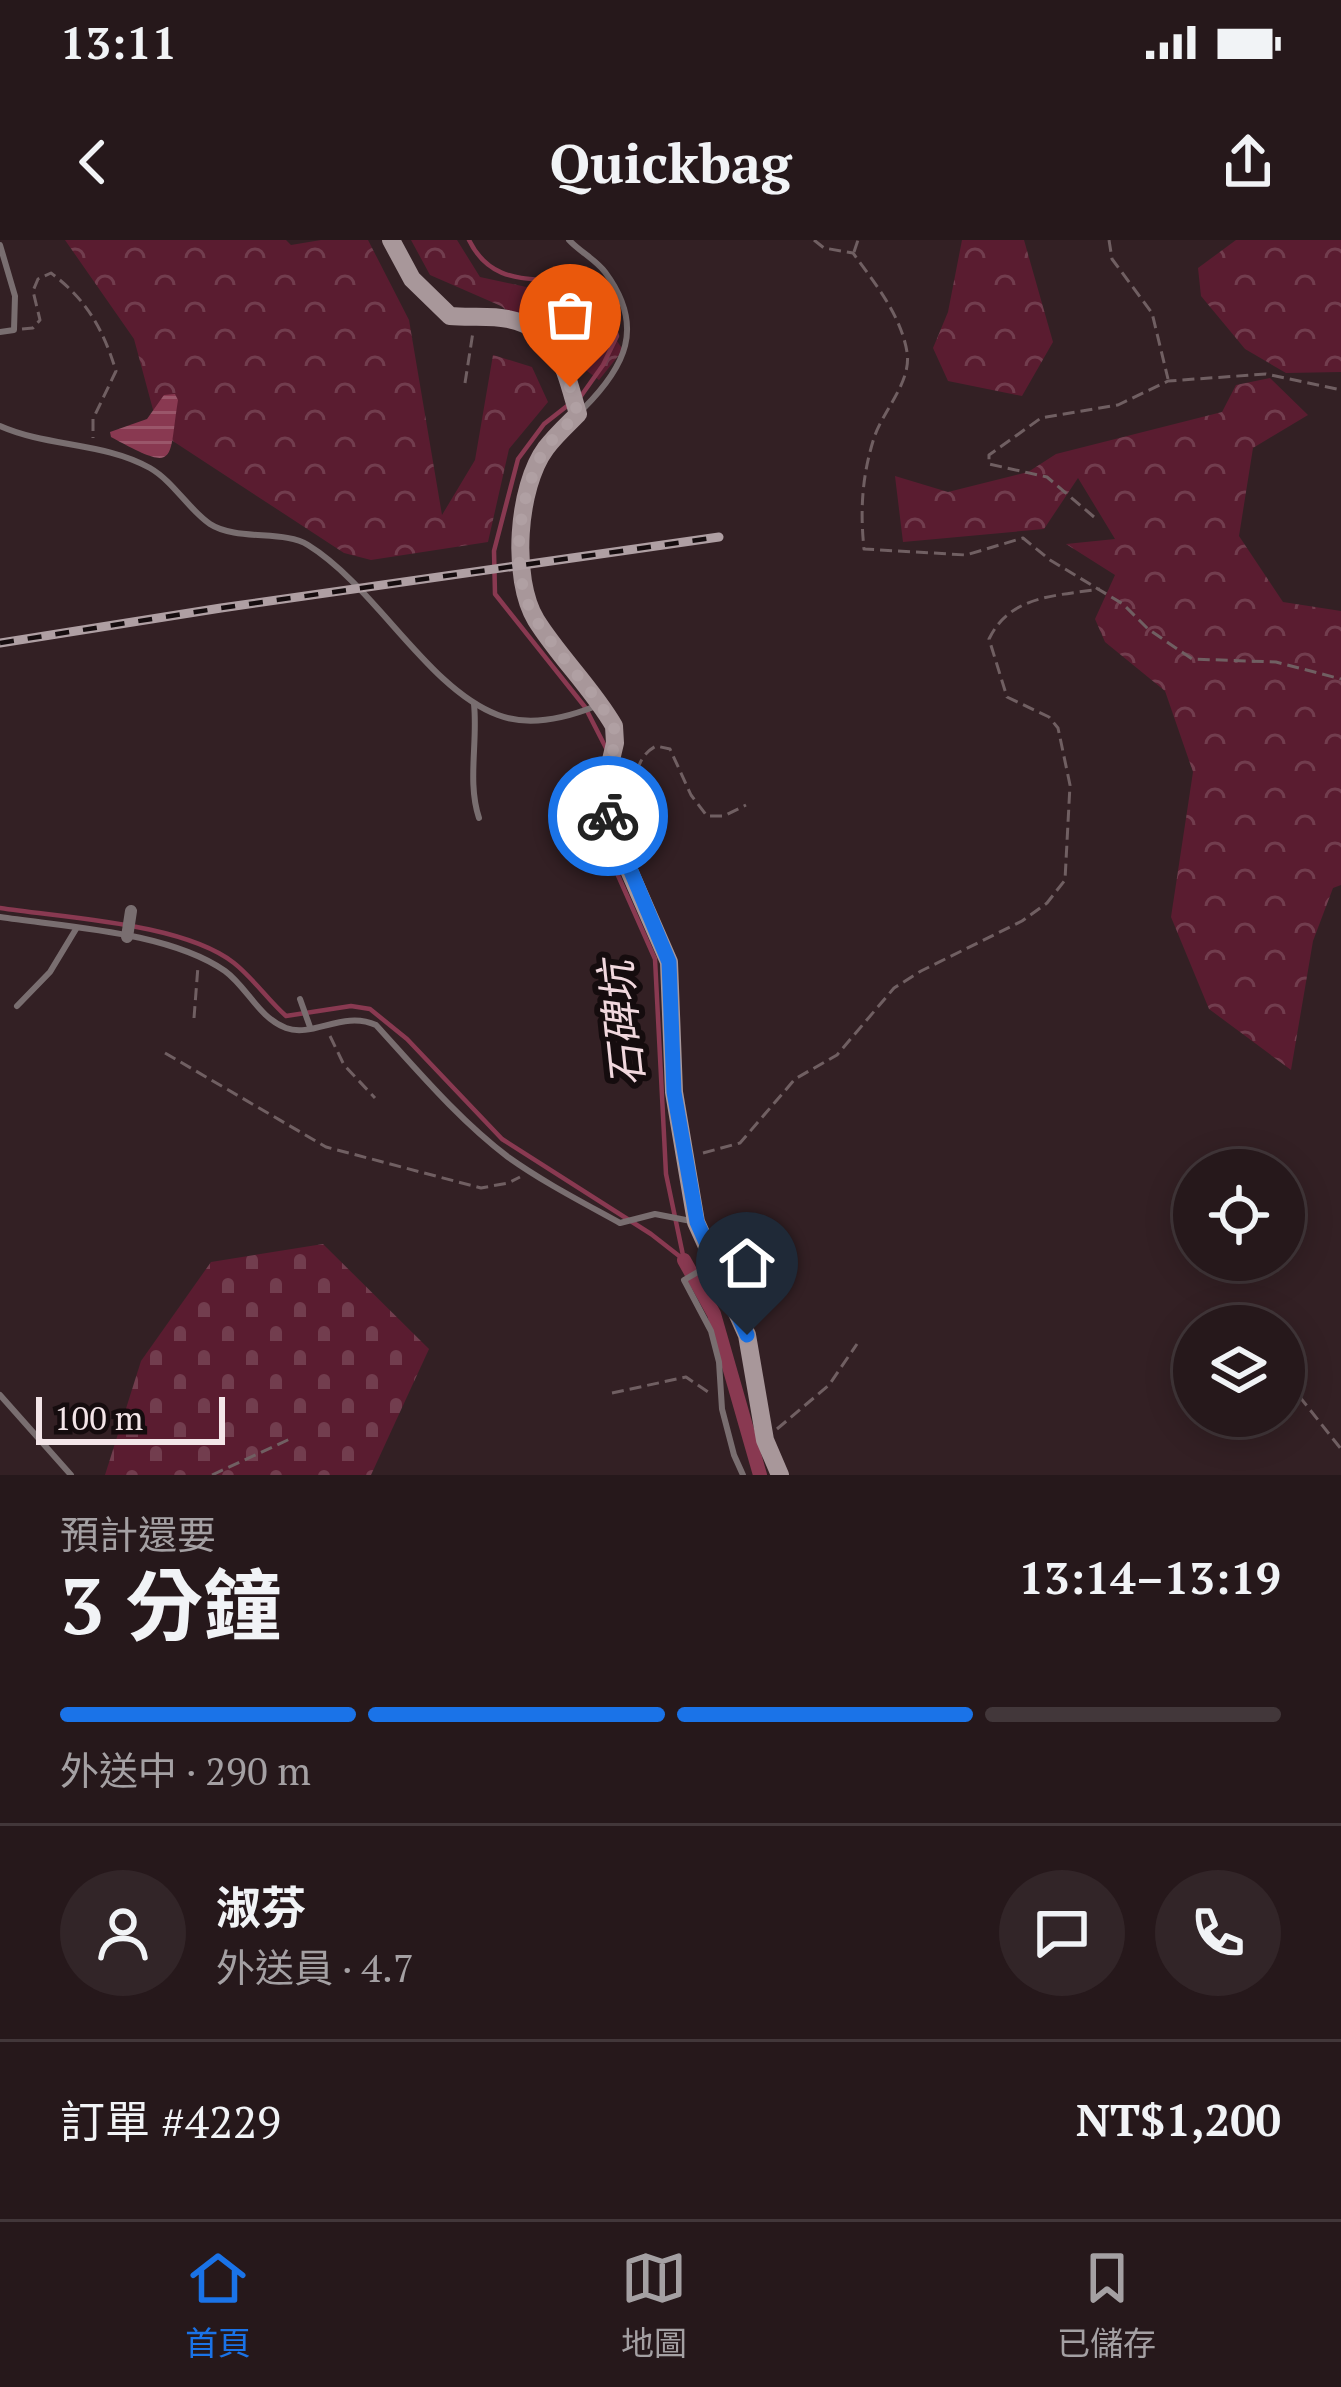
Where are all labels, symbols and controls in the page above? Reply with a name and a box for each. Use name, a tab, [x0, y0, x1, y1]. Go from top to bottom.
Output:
text: 13:11	[60, 12, 177, 72]
text: Quickbag	[549, 127, 792, 198]
icon: back	[60, 129, 126, 195]
icon: share	[1215, 129, 1281, 195]
pin	[519, 264, 621, 387]
icon: bag	[537, 282, 603, 348]
courier	[548, 756, 668, 876]
icon: bike	[575, 783, 641, 849]
water label: 石碑坑	[586, 952, 655, 1090]
map controls	[1173, 1149, 1305, 1437]
button: locate	[1173, 1149, 1305, 1281]
pin	[696, 1212, 798, 1335]
icon: home	[714, 1230, 780, 1296]
button: layers	[1173, 1305, 1305, 1437]
scale bar	[36, 1391, 225, 1444]
text: 100 m	[54, 1396, 143, 1439]
text: 預計還要	[60, 1508, 216, 1560]
text: 13:14–13:19	[1019, 1547, 1281, 1607]
text: 3 分鐘	[60, 1553, 281, 1656]
text: 外送中 · 290 m	[60, 1744, 311, 1796]
button: person	[60, 1870, 186, 1996]
button: chat	[999, 1870, 1125, 1996]
button: phone	[1155, 1870, 1281, 1996]
text: 淑芬	[216, 1877, 306, 1937]
text: 外送員 · 4.7	[216, 1941, 414, 1993]
text: NT$1,200	[1076, 2089, 1281, 2149]
text: 訂單 #4229	[60, 2091, 281, 2151]
tab: 首頁	[185, 2245, 251, 2365]
tab: 地圖	[621, 2245, 687, 2365]
tab: 已儲存	[1057, 2245, 1156, 2365]

